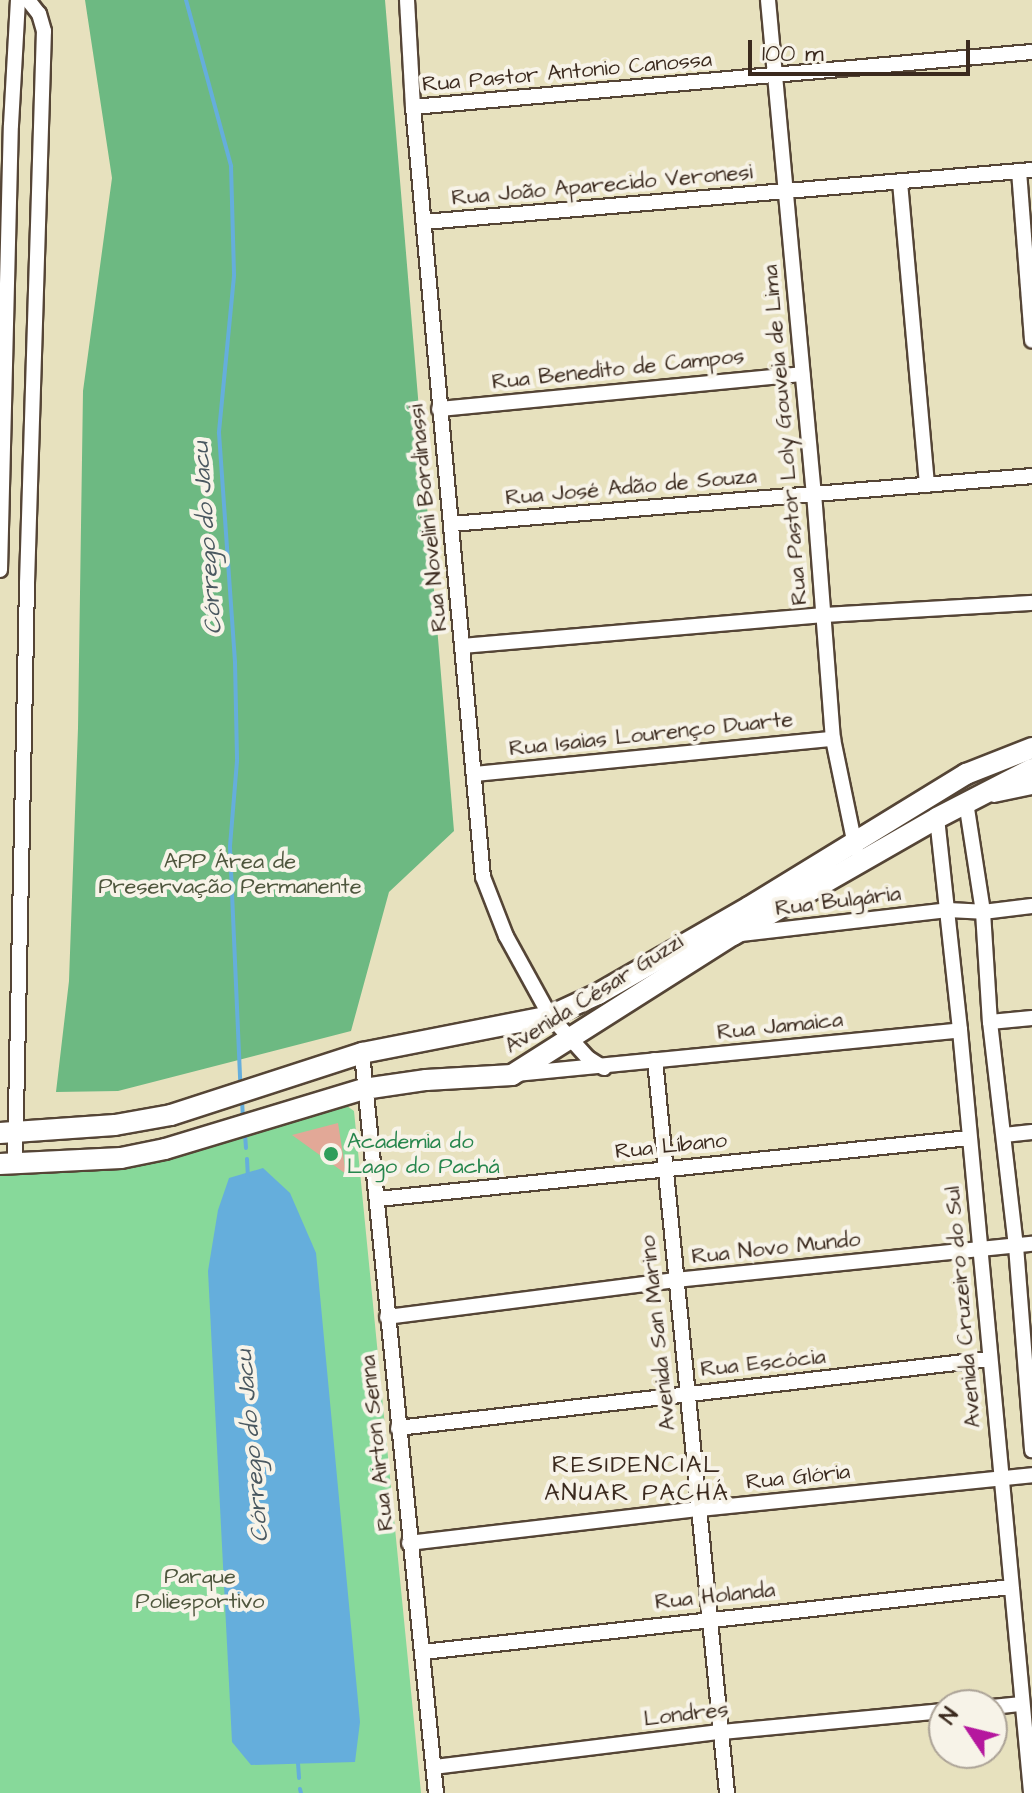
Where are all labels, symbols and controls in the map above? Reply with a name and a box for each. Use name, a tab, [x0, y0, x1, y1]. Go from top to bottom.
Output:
scale bar	[752, 24, 974, 74]
text: 100 m	[762, 37, 824, 71]
street label: Rua Pastor Antonio Canossa	[421, 46, 713, 98]
street label: Rua João Aparecido Veronesi	[450, 159, 754, 211]
street label: Rua Pastor Loly Gouveia de Lima	[757, 264, 813, 606]
street label: Rua Benedito de Campos	[491, 343, 745, 395]
street label: Rua Novelini Bordinassi	[403, 403, 453, 633]
water label: Córrego do Jacu	[187, 441, 229, 635]
street label: Rua José Adão de Souza	[504, 463, 758, 511]
street label: Rua Isaias Lourenço Duarte	[508, 706, 794, 762]
park label: APP Área de Preservação Permanente	[98, 848, 362, 900]
street label: Rua Bulgária	[774, 880, 902, 922]
street label: Avenida César Guzzi	[500, 928, 688, 1060]
street label: Rua Jamaica	[716, 1006, 844, 1046]
street label: Rua Líbano	[614, 1127, 728, 1165]
place label: Academia do Lago do Pachá	[347, 1128, 500, 1180]
marker: Academia do Lago do Pachá	[322, 1145, 340, 1163]
street label: Avenida Cruzeiro do Sul	[939, 1185, 987, 1429]
street label: Rua Novo Mundo	[690, 1226, 862, 1270]
street label: Avenida San Marino	[635, 1234, 681, 1432]
street label: Rua Escócia	[699, 1343, 827, 1383]
water label: Córrego do Jacu	[230, 1349, 276, 1543]
street label: Rua Airton Senna	[355, 1354, 399, 1532]
district label: RESIDENCIAL ANUAR PACHÁ	[544, 1452, 730, 1508]
street label: Rua Glória	[745, 1458, 851, 1496]
park label: Parque Poliesportivo	[136, 1563, 264, 1614]
street label: Rua Holanda	[654, 1577, 776, 1615]
north arrow	[928, 1689, 1008, 1769]
street label: Londres	[642, 1696, 730, 1732]
text: N	[933, 1702, 966, 1731]

